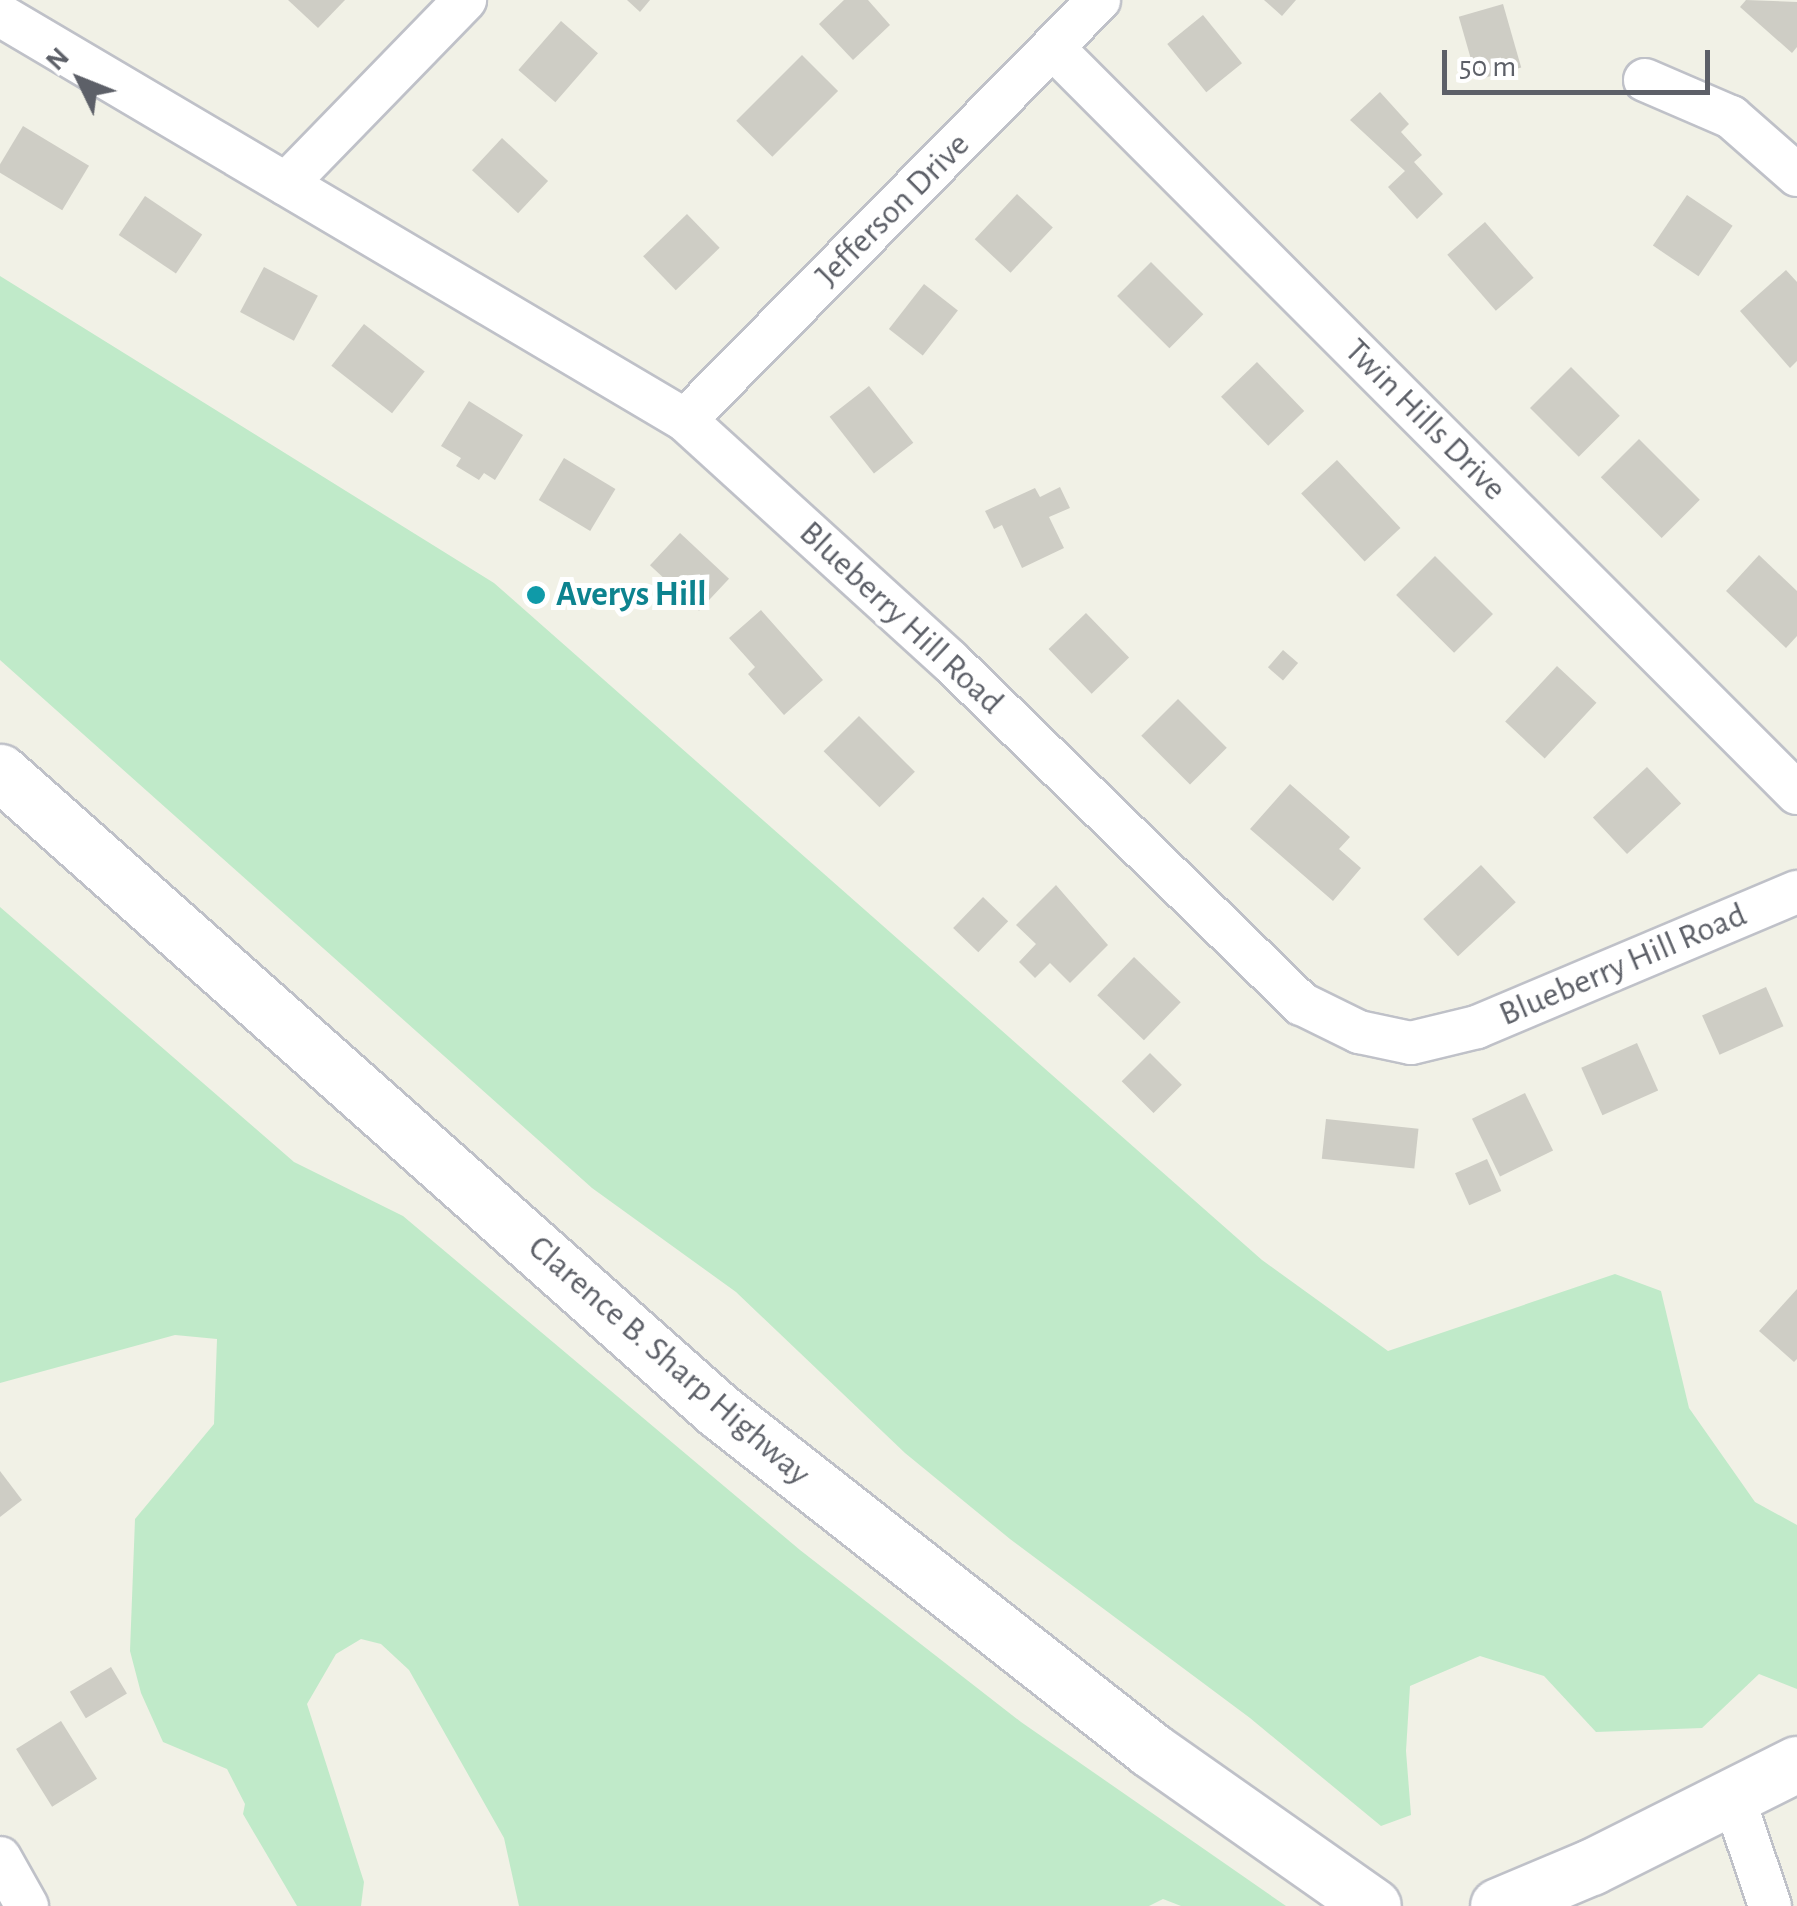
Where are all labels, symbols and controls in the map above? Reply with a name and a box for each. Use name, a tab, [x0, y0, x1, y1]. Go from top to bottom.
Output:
north arrow	[30, 30, 130, 130]
scale bar	[1447, 30, 1714, 92]
text: N	[41, 43, 75, 76]
text: 50 m	[1459, 52, 1516, 82]
street label: Jefferson Drive	[807, 124, 979, 296]
street label: Twin Hills Drive	[1335, 330, 1515, 510]
street label: Blueberry Hill Road	[790, 512, 1012, 724]
place label: Averys Hill	[556, 574, 706, 616]
marker: Averys Hill	[525, 584, 547, 606]
street label: Blueberry Hill Road	[1493, 894, 1753, 1036]
street label: Clarence B. Sharp Highway	[519, 1227, 819, 1495]

